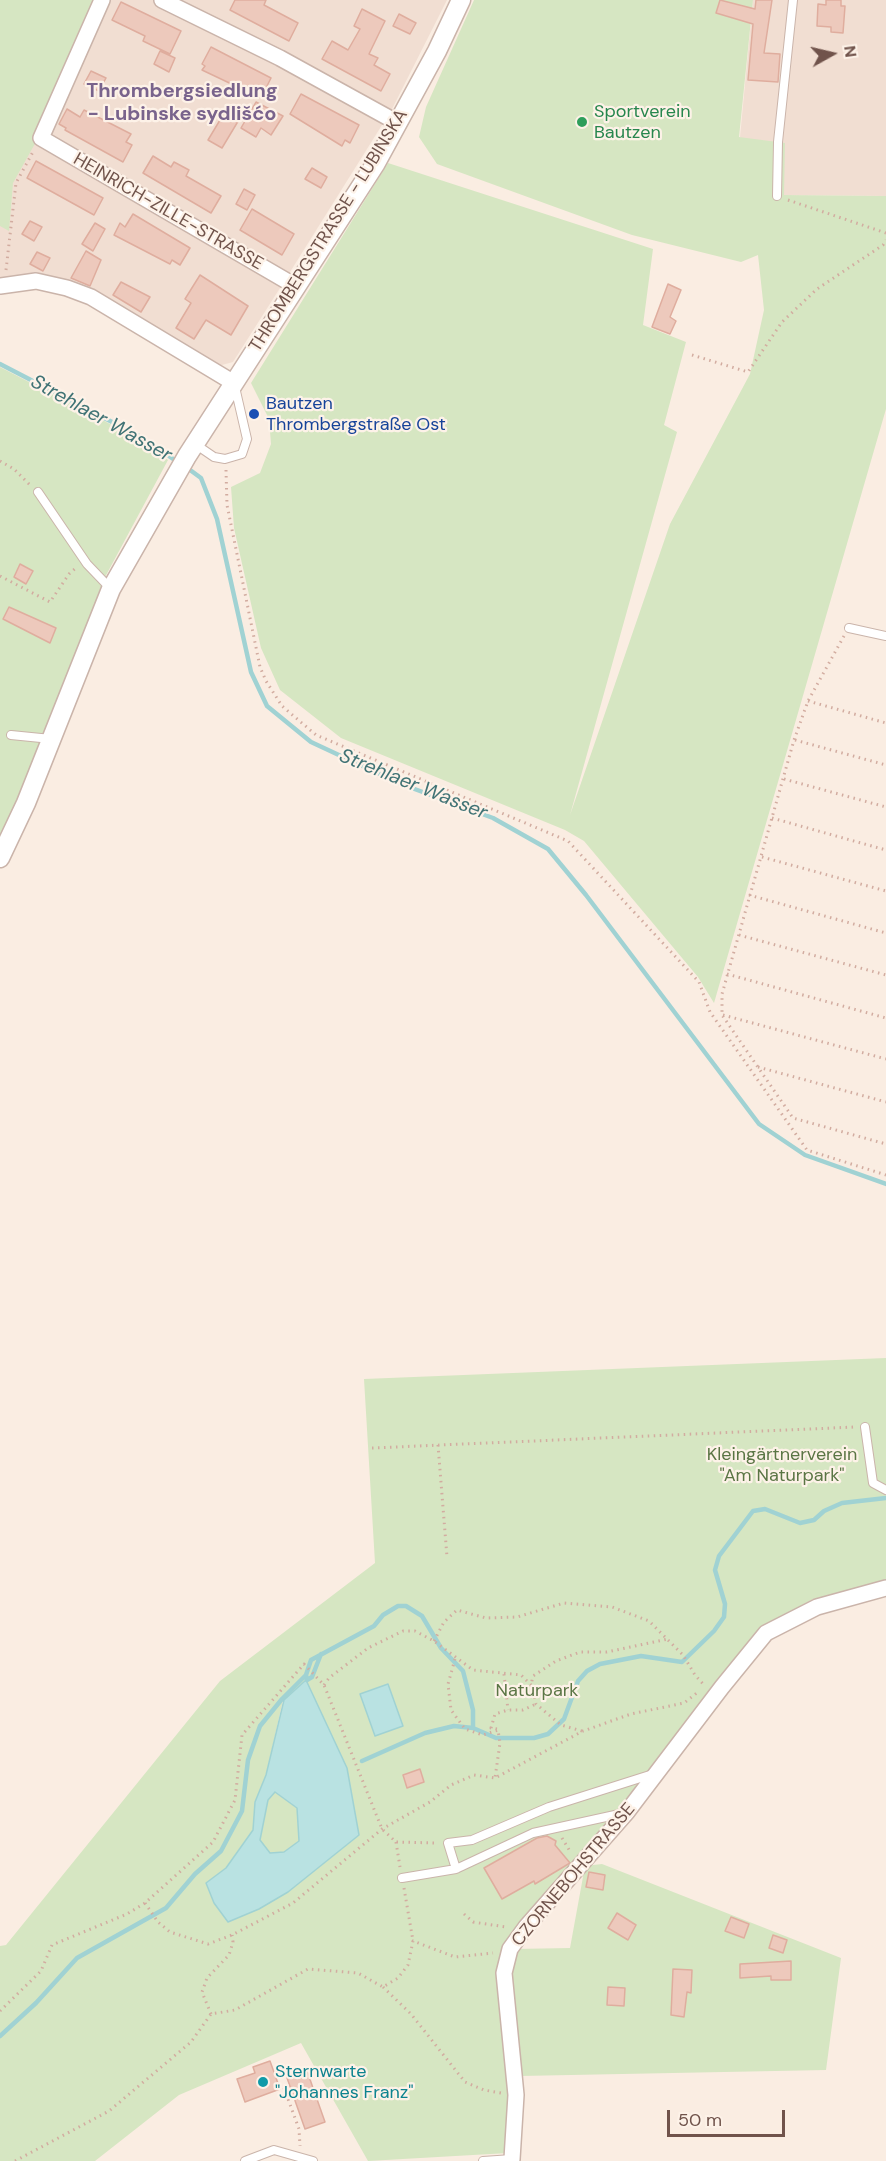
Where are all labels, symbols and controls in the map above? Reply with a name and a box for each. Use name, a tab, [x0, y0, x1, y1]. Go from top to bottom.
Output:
north arrow	[802, 24, 862, 84]
text: N	[839, 44, 862, 59]
district label: Thrombergsiedlung - Lubinske sydlišćo	[86, 80, 278, 127]
place label: Sportverein Bautzen	[594, 101, 691, 144]
street label: THROMBERGSTRASSE - LUBINSKA	[245, 106, 413, 356]
marker: Sportverein Bautzen	[575, 115, 589, 129]
street label: HEINRICH-ZILLE-STRASSE	[69, 149, 267, 275]
water label: Strehlaer Wasser	[26, 370, 176, 468]
place label: Bautzen Thrombergstraße Ost	[266, 393, 446, 436]
marker: Bautzen Thrombergstraße Ost	[247, 407, 261, 421]
water label: Strehlaer Wasser	[335, 744, 491, 826]
park label: Kleingärtnerverein "Am Naturpark"	[707, 1444, 857, 1486]
park label: Naturpark	[496, 1680, 578, 1702]
street label: CZORNEBOHSTRASSE	[508, 1799, 640, 1951]
place label: Sternwarte "Johannes Franz"	[275, 2061, 413, 2104]
marker: Sternwarte "Johannes Franz"	[256, 2075, 270, 2089]
scale bar	[670, 2098, 788, 2136]
text: 50 m	[678, 2108, 722, 2132]

